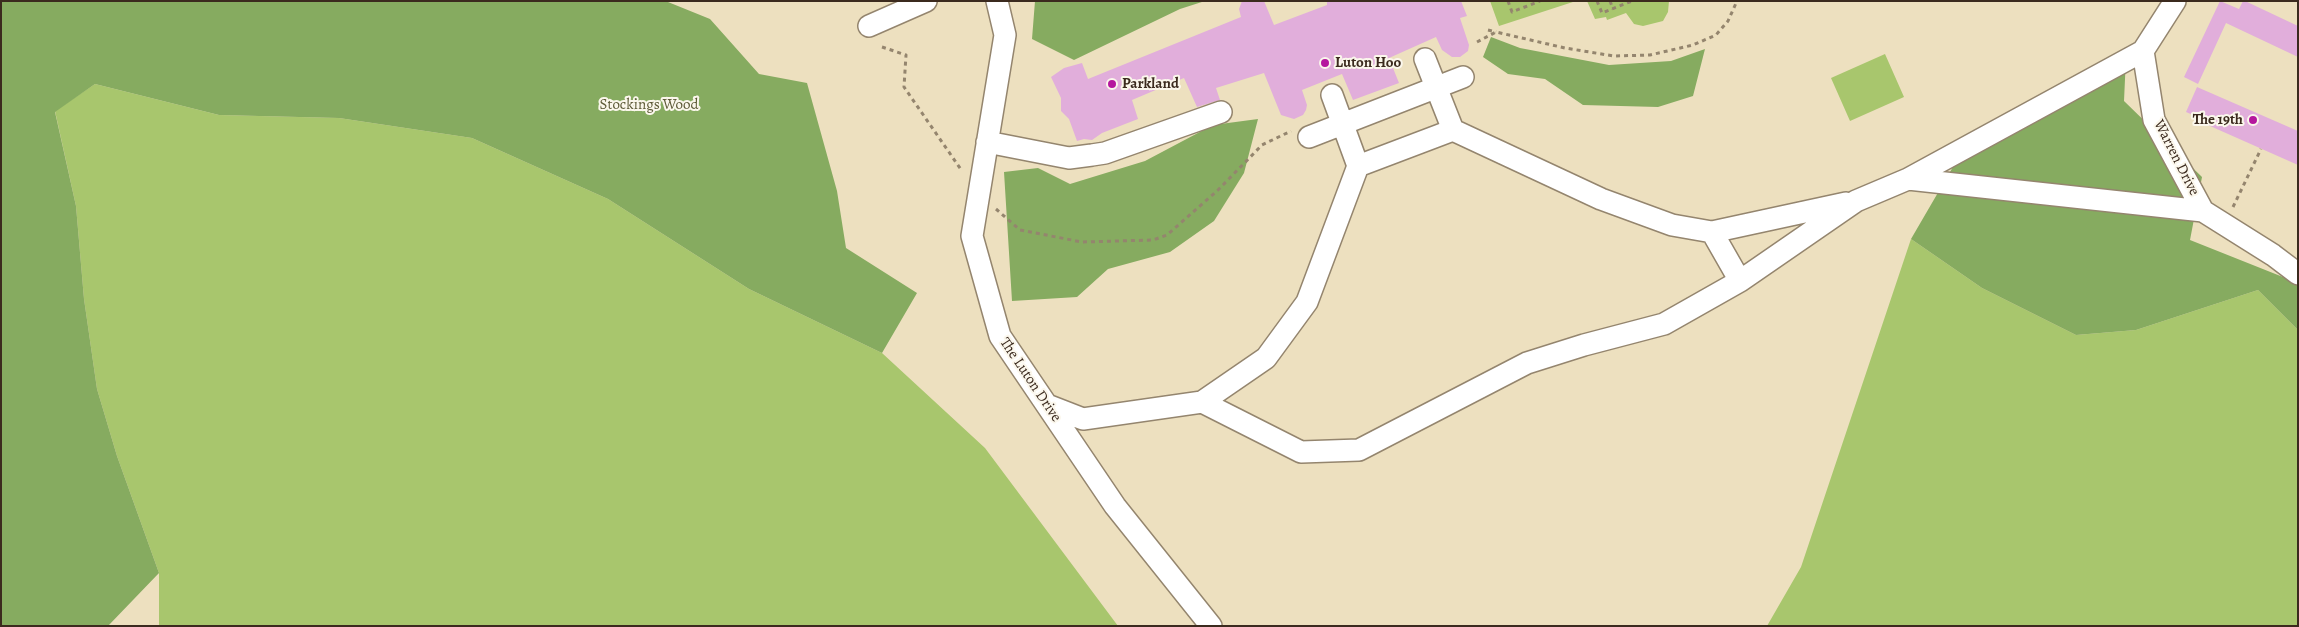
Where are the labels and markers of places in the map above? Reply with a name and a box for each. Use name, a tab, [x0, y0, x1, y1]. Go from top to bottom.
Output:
place label: Luton Hoo	[1335, 54, 1401, 72]
marker: Luton Hoo	[1319, 57, 1331, 69]
place label: Parkland	[1122, 75, 1179, 93]
marker: Parkland	[1106, 78, 1118, 90]
place label: The 19th	[2193, 111, 2243, 129]
marker: The 19th	[2247, 114, 2259, 126]

